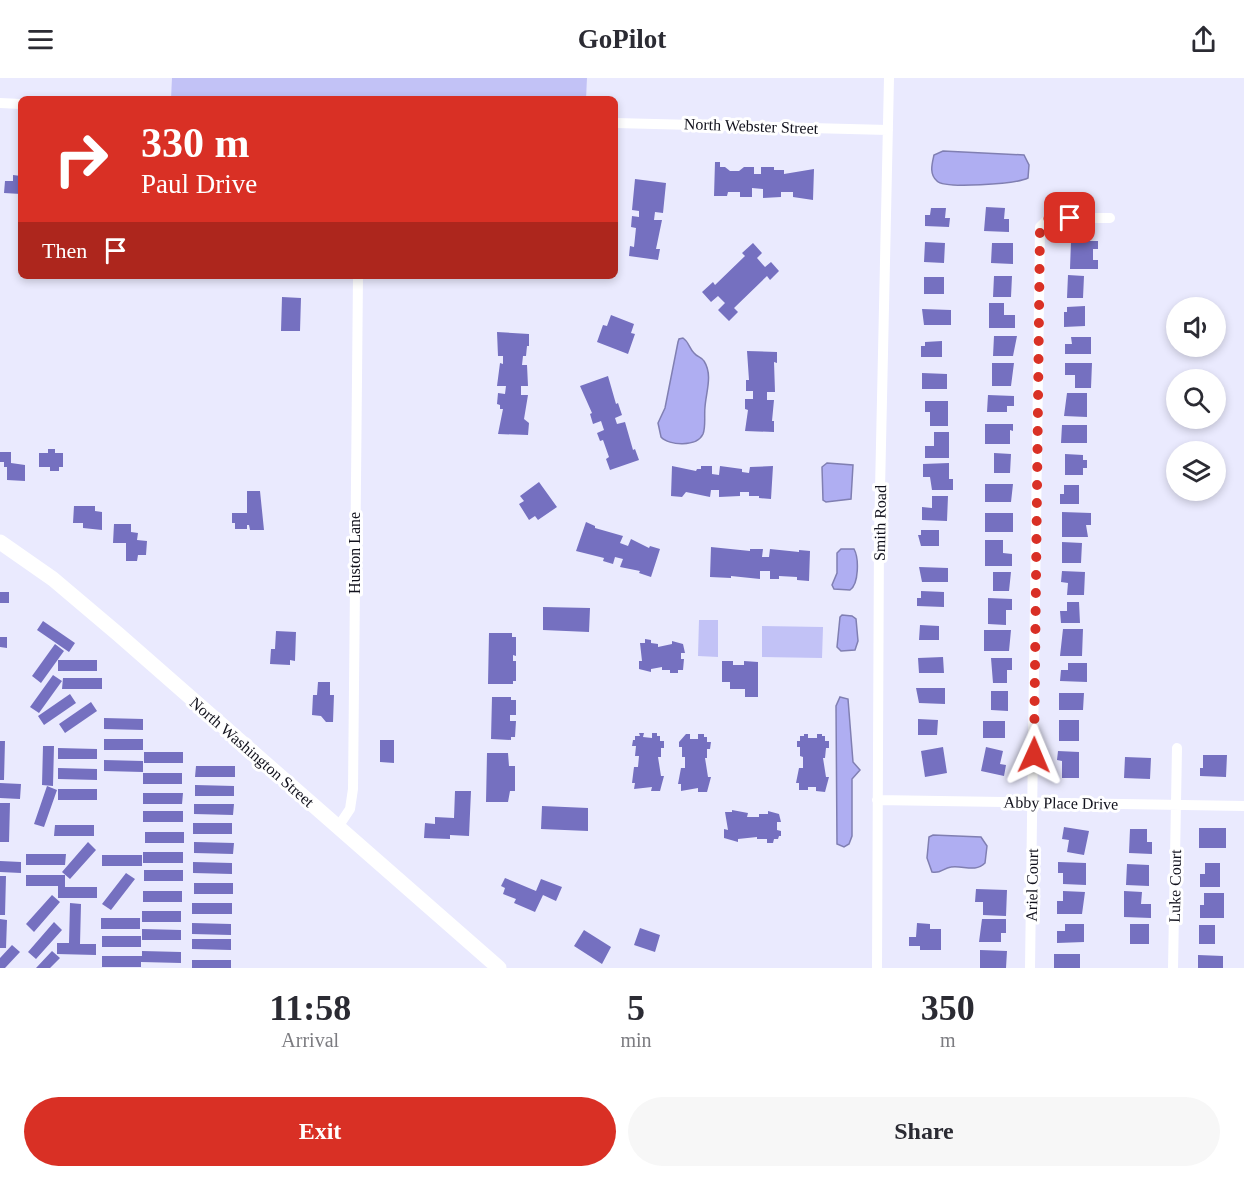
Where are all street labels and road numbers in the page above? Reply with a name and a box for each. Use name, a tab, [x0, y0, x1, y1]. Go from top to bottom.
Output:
street label: North Webster Street	[684, 115, 819, 137]
street label: Smith Road	[871, 485, 889, 561]
street label: Huston Lane	[346, 512, 363, 594]
street label: North Washington Street	[186, 694, 318, 811]
street label: Abby Place Drive	[1004, 794, 1118, 813]
street label: Ariel Court	[1023, 848, 1041, 922]
street label: Luke Court	[1166, 849, 1184, 923]

